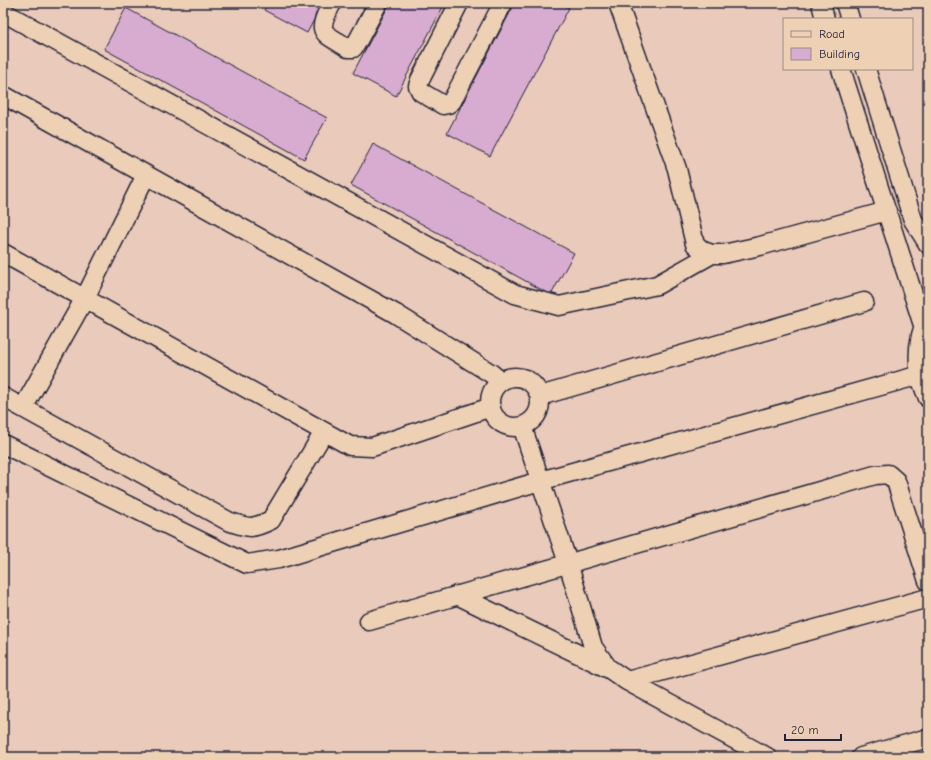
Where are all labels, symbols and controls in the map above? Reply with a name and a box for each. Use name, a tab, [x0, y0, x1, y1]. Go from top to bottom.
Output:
legend	[783, 18, 913, 70]
text: Road	[819, 27, 845, 41]
text: Building	[819, 47, 860, 61]
scale bar	[785, 716, 841, 742]
text: 20 m	[791, 723, 819, 737]

